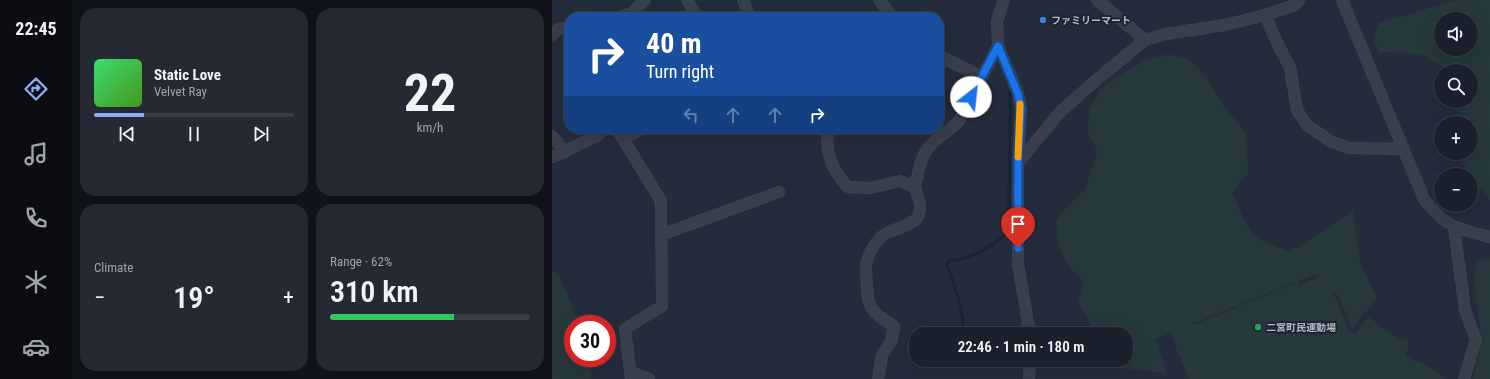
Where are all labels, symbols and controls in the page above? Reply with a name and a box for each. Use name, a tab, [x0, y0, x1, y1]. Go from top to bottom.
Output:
map controls	[1434, 12, 1478, 212]
button: sound	[1434, 12, 1478, 56]
marker: ファミリーマート	[1038, 15, 1048, 25]
place label: ファミリーマート	[1051, 15, 1131, 26]
text: 22:45	[15, 18, 57, 39]
text: 40 m	[646, 27, 702, 60]
icon: right	[580, 28, 632, 80]
text: Turn right	[646, 61, 714, 82]
text: 22	[404, 63, 456, 124]
button: search	[1434, 64, 1478, 108]
text: Static Love	[154, 66, 221, 84]
icon: directions	[22, 75, 50, 103]
position arrow	[950, 76, 992, 118]
text: Velvet Ray	[154, 84, 207, 99]
icon: left	[680, 104, 702, 126]
icon: ahead	[722, 104, 744, 126]
icon: ahead	[764, 104, 786, 126]
icon: right	[806, 104, 828, 126]
button: +	[1434, 116, 1478, 160]
text: km/h	[417, 120, 443, 135]
icon: previous	[116, 123, 138, 145]
icon: pause	[183, 123, 205, 145]
icon: next	[250, 123, 272, 145]
icon: music	[22, 140, 50, 168]
button: −	[1434, 168, 1478, 212]
icon: phone	[22, 204, 50, 232]
pin	[1001, 207, 1035, 248]
icon: arrive	[1007, 213, 1029, 235]
text: Range · 62%	[330, 254, 392, 269]
text: Climate	[94, 260, 133, 275]
icon: climate	[22, 268, 50, 296]
text: 310 km	[330, 274, 419, 309]
text: 19°	[173, 280, 215, 315]
text: −	[94, 285, 105, 310]
text: +	[283, 285, 294, 310]
speed limit sign: 30	[564, 315, 616, 367]
marker: 二宮町民運動場	[1253, 322, 1263, 332]
place label: 二宮町民運動場	[1266, 322, 1336, 333]
icon: car	[22, 333, 50, 361]
text: 22:46 · 1 min · 180 m	[958, 338, 1084, 356]

